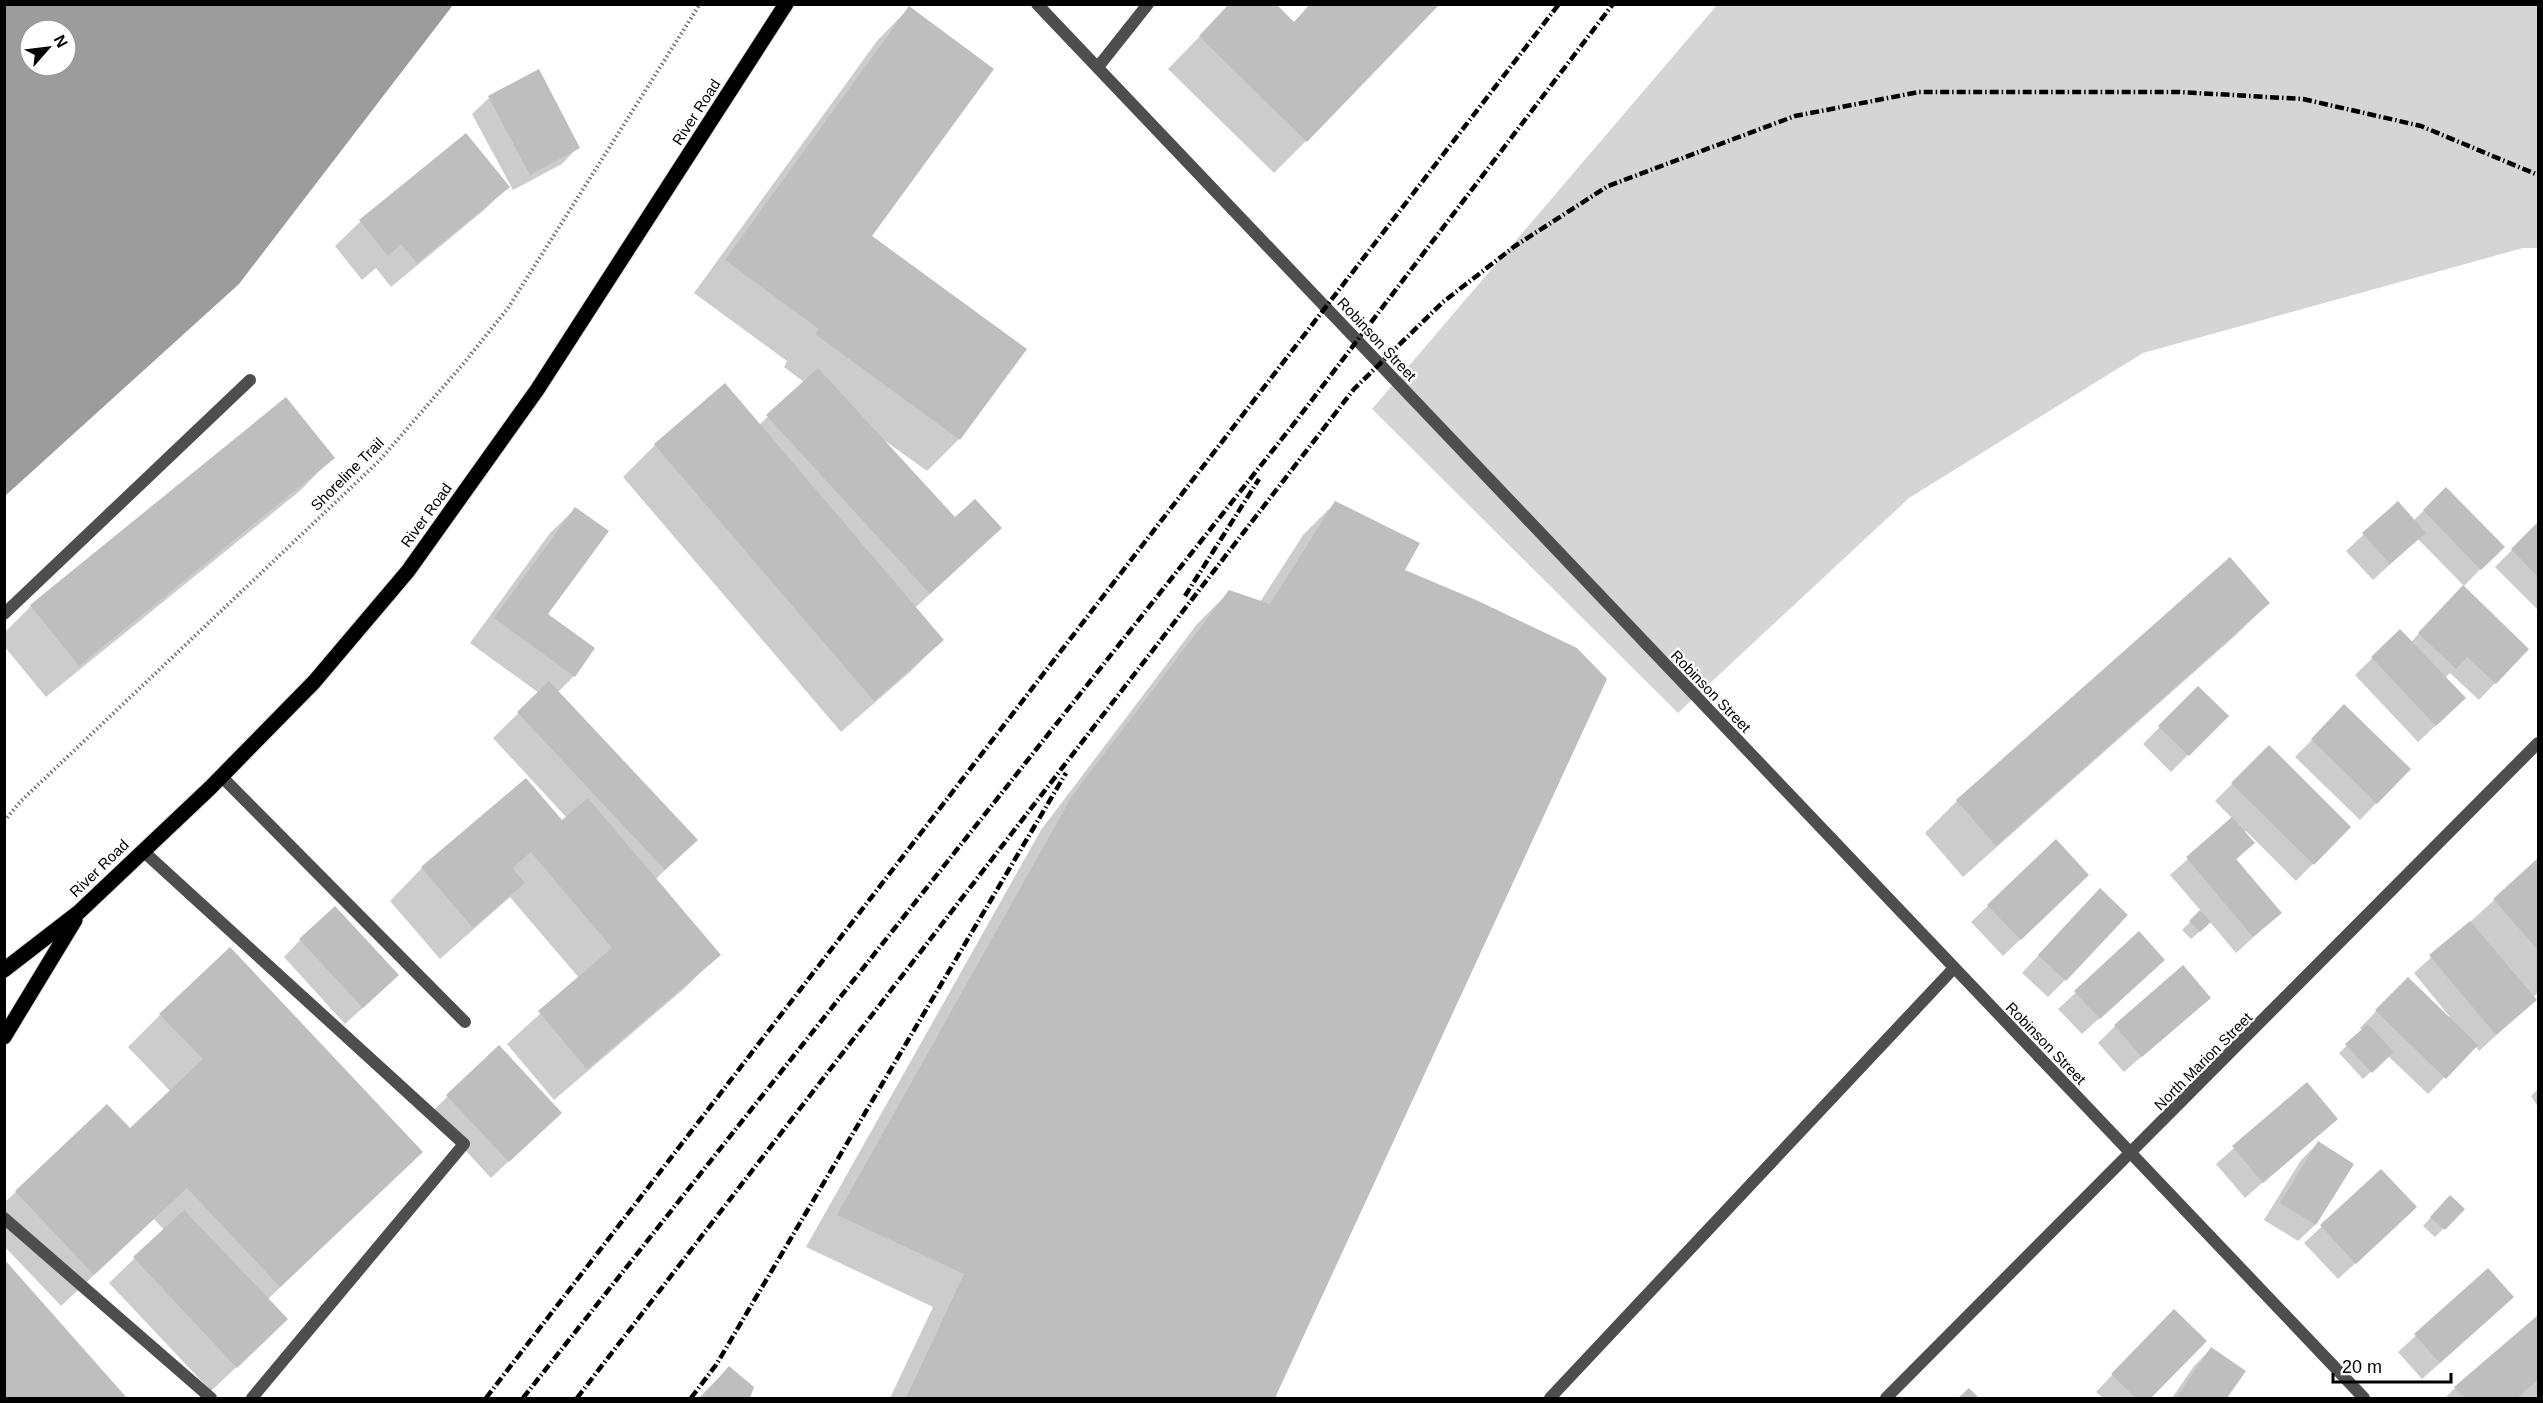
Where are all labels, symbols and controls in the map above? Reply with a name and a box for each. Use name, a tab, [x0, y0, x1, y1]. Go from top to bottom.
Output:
north arrow	[18, 18, 78, 78]
text: N	[51, 32, 71, 50]
street label: River Road	[668, 76, 724, 148]
street label: Robinson Street	[1334, 294, 1420, 385]
street label: Shoreline Trail	[307, 434, 387, 514]
street label: River Road	[397, 480, 455, 550]
street label: Robinson Street	[1668, 646, 1755, 736]
street label: River Road	[66, 836, 132, 900]
street label: Robinson Street	[2003, 998, 2090, 1088]
street label: North Marion Street	[2151, 1008, 2256, 1113]
scale bar	[2333, 1346, 2452, 1384]
text: 20 m	[2342, 1357, 2382, 1377]

